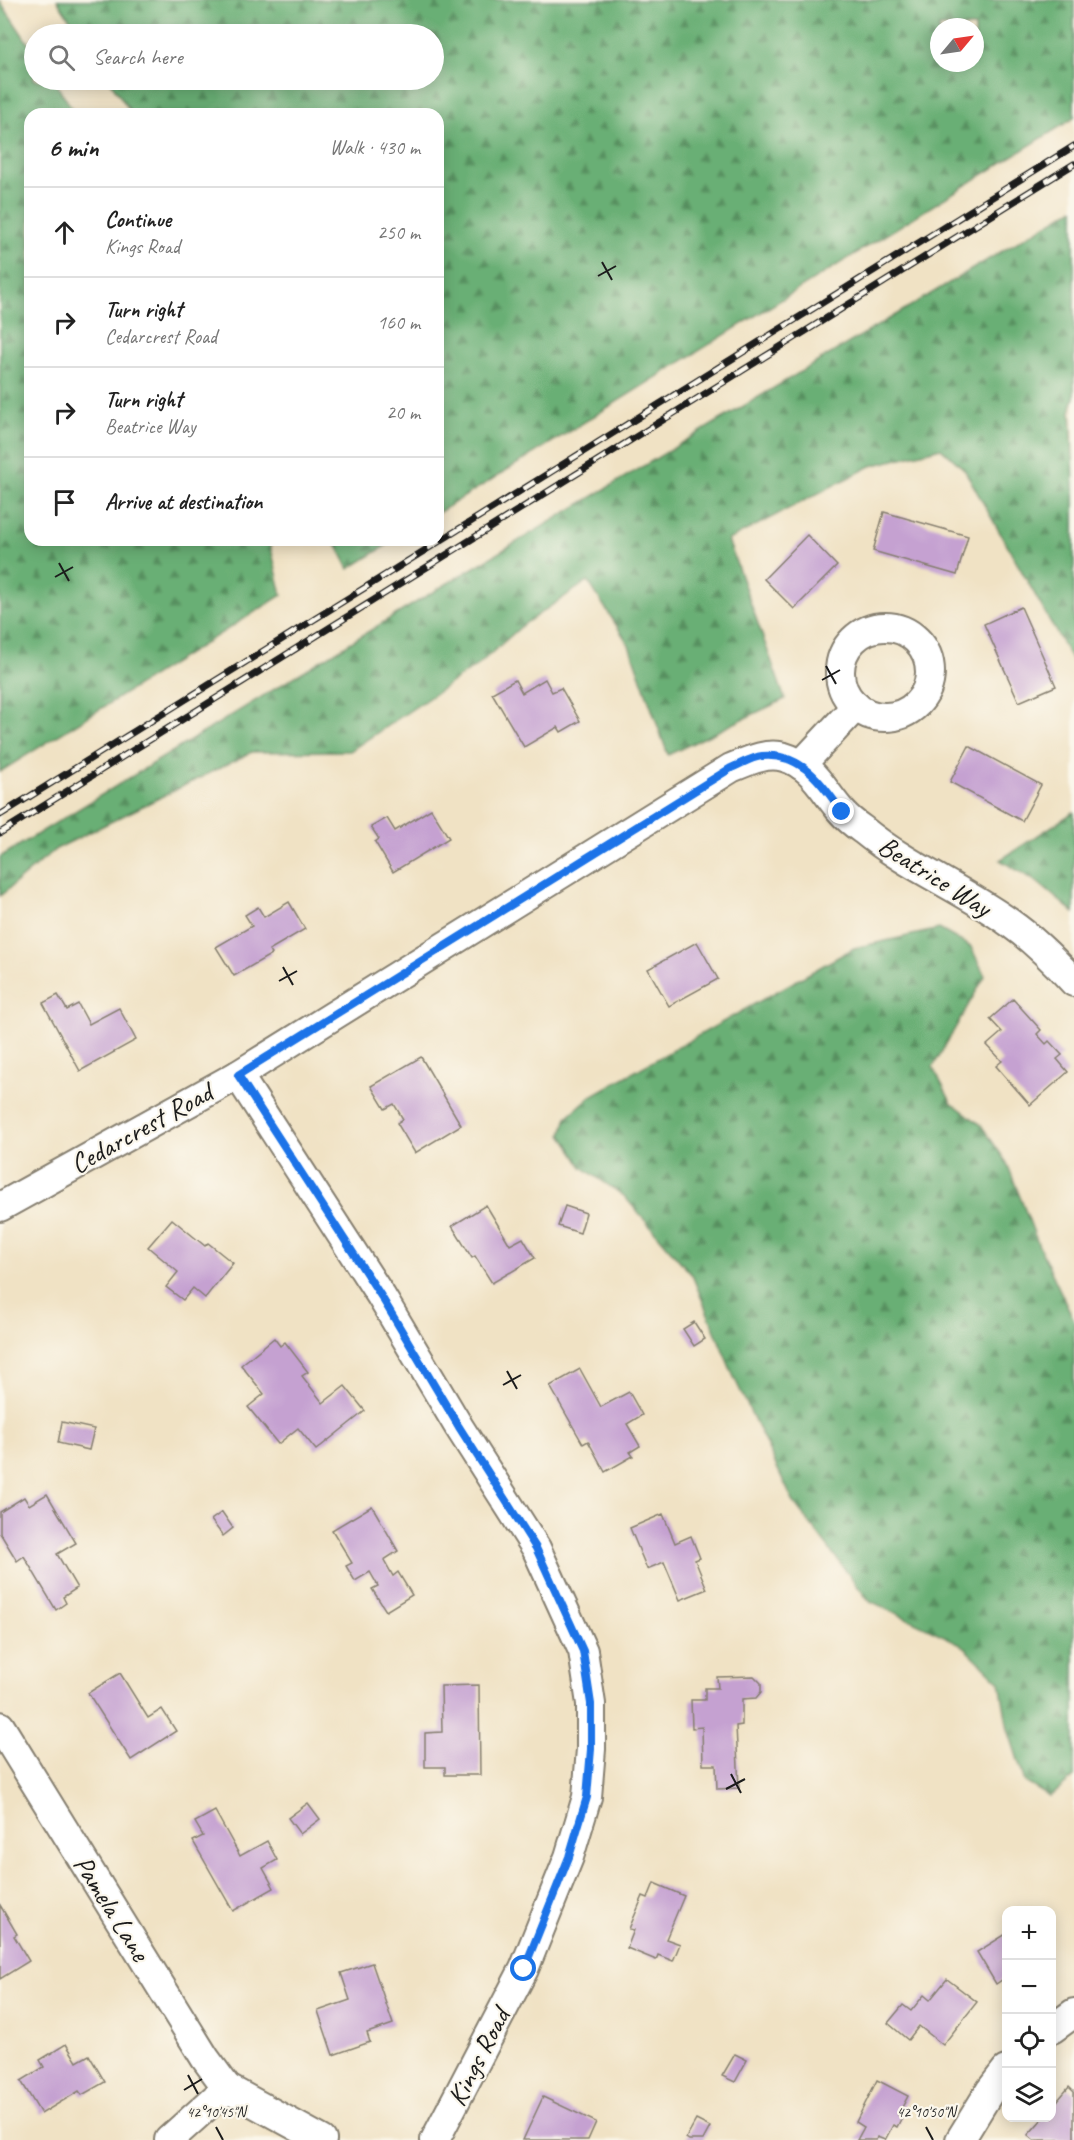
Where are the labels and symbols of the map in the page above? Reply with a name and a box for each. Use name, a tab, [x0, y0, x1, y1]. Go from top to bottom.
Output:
north arrow	[930, 18, 984, 72]
route end	[828, 798, 854, 824]
street label: Beatrice Way	[872, 828, 1000, 926]
street label: Cedarcrest Road	[64, 1073, 222, 1181]
street label: Pamela Lane	[66, 1849, 159, 1969]
route start	[510, 1955, 536, 1981]
street label: Kings Road	[439, 1999, 519, 2112]
text: 42°10'45"N	[186, 2103, 249, 2122]
text: 42°10'50"N	[896, 2103, 959, 2122]

